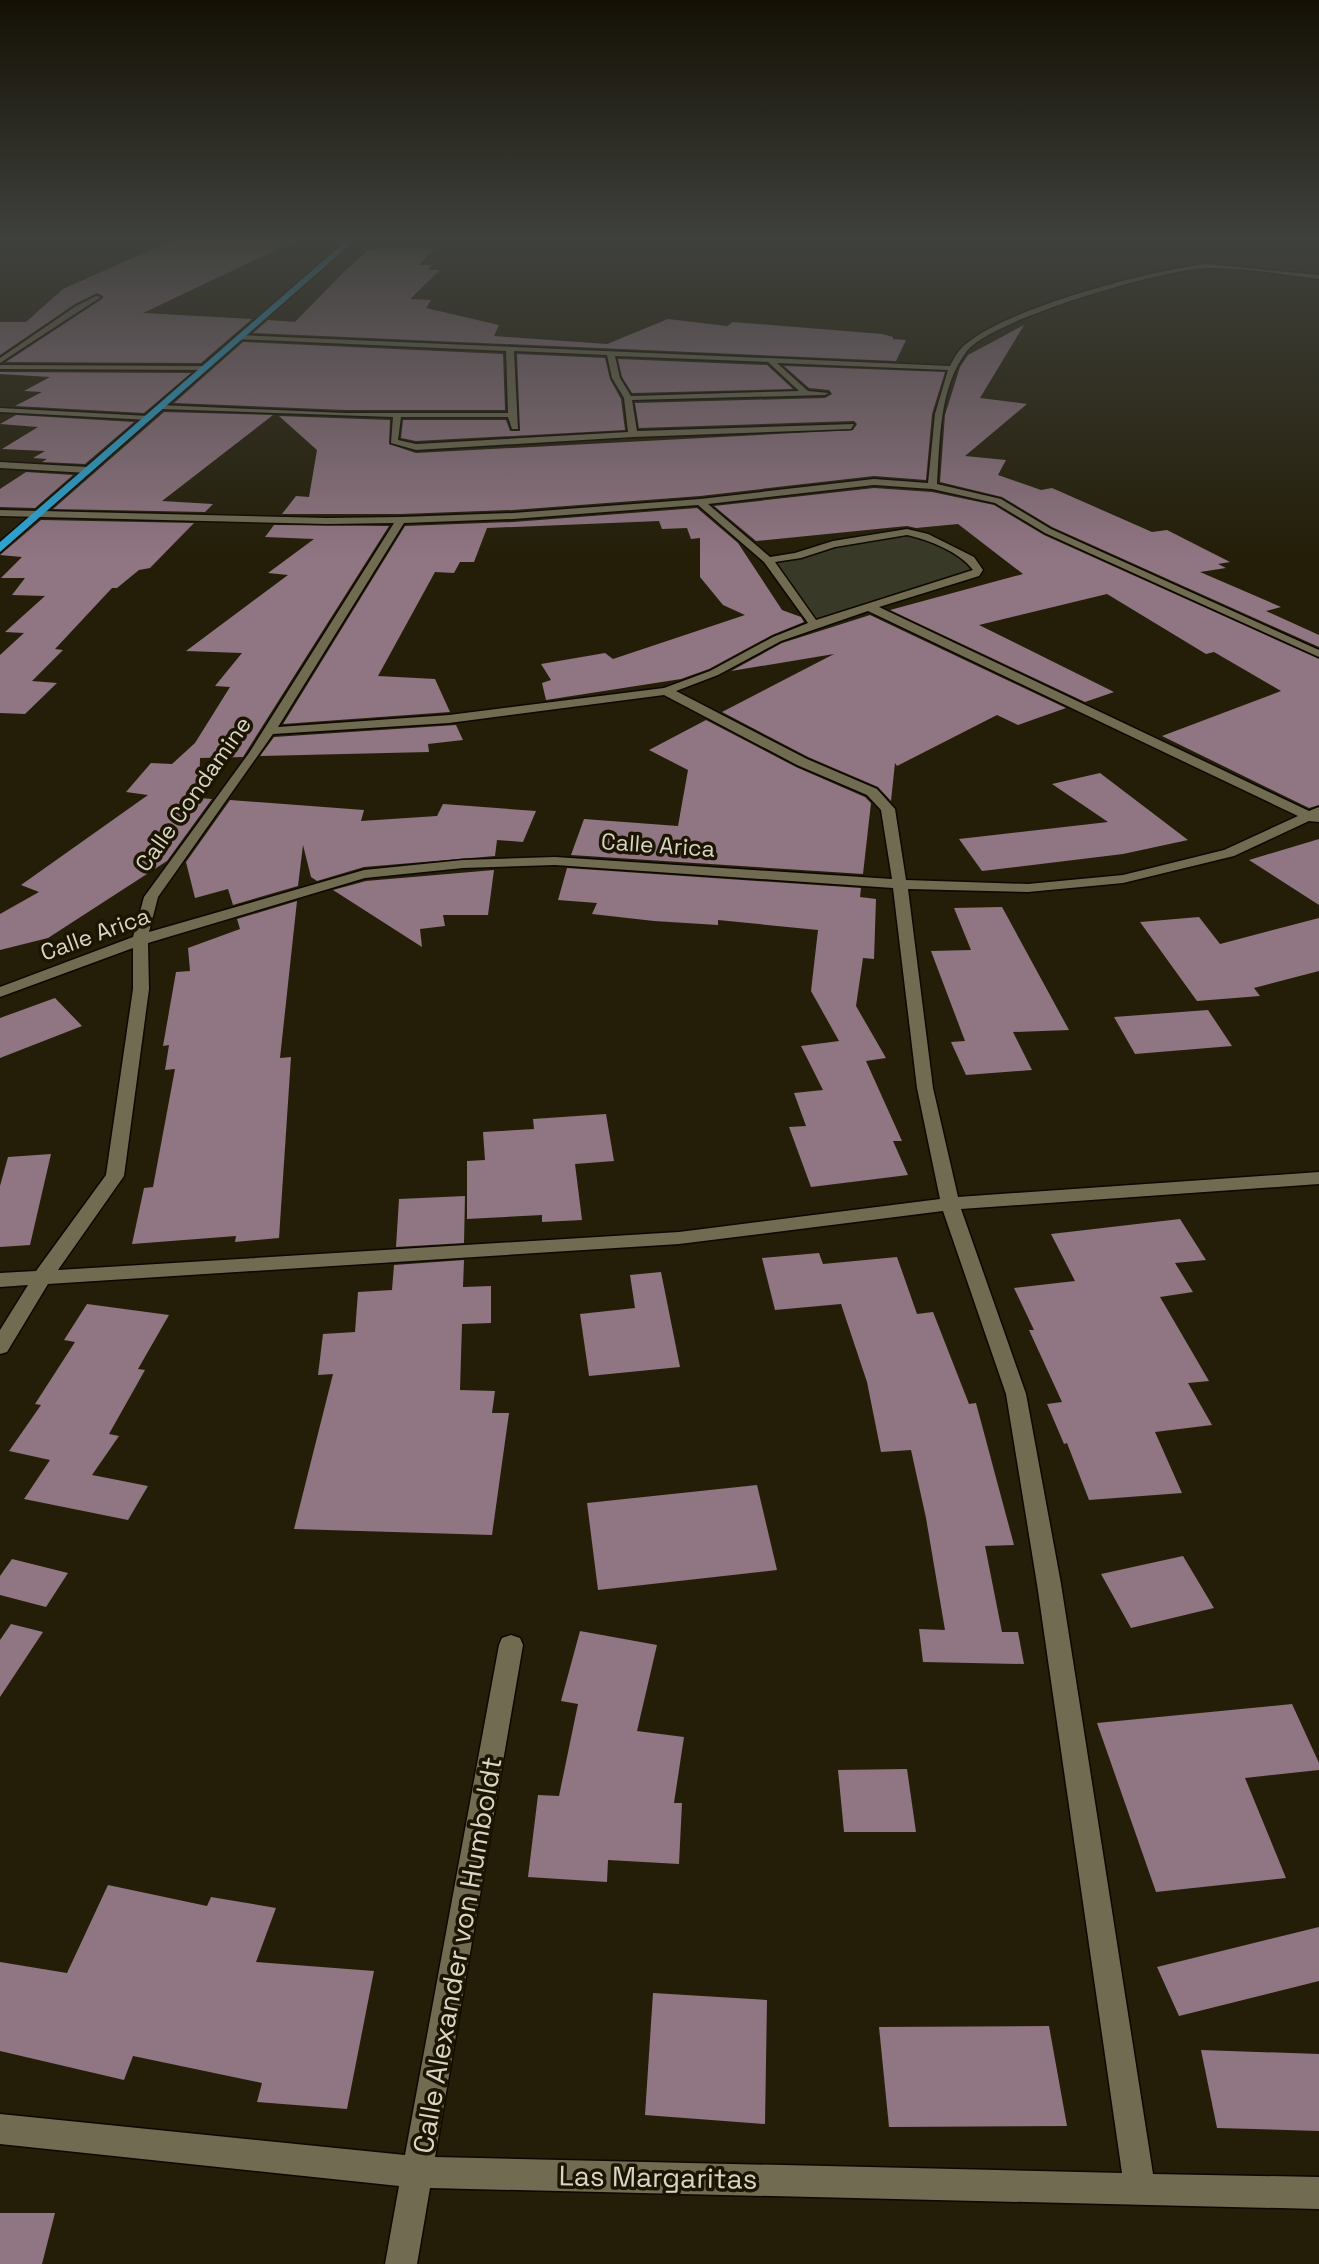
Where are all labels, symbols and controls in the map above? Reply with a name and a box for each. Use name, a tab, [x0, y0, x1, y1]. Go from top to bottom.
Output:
street label: Calle Condamine	[128, 710, 258, 878]
street label: Calle Arica	[600, 826, 716, 864]
street label: Calle Arica	[36, 900, 154, 968]
street label: Calle Alexander von Humboldt	[404, 1754, 510, 2156]
street label: Las Margaritas	[558, 2157, 758, 2197]

